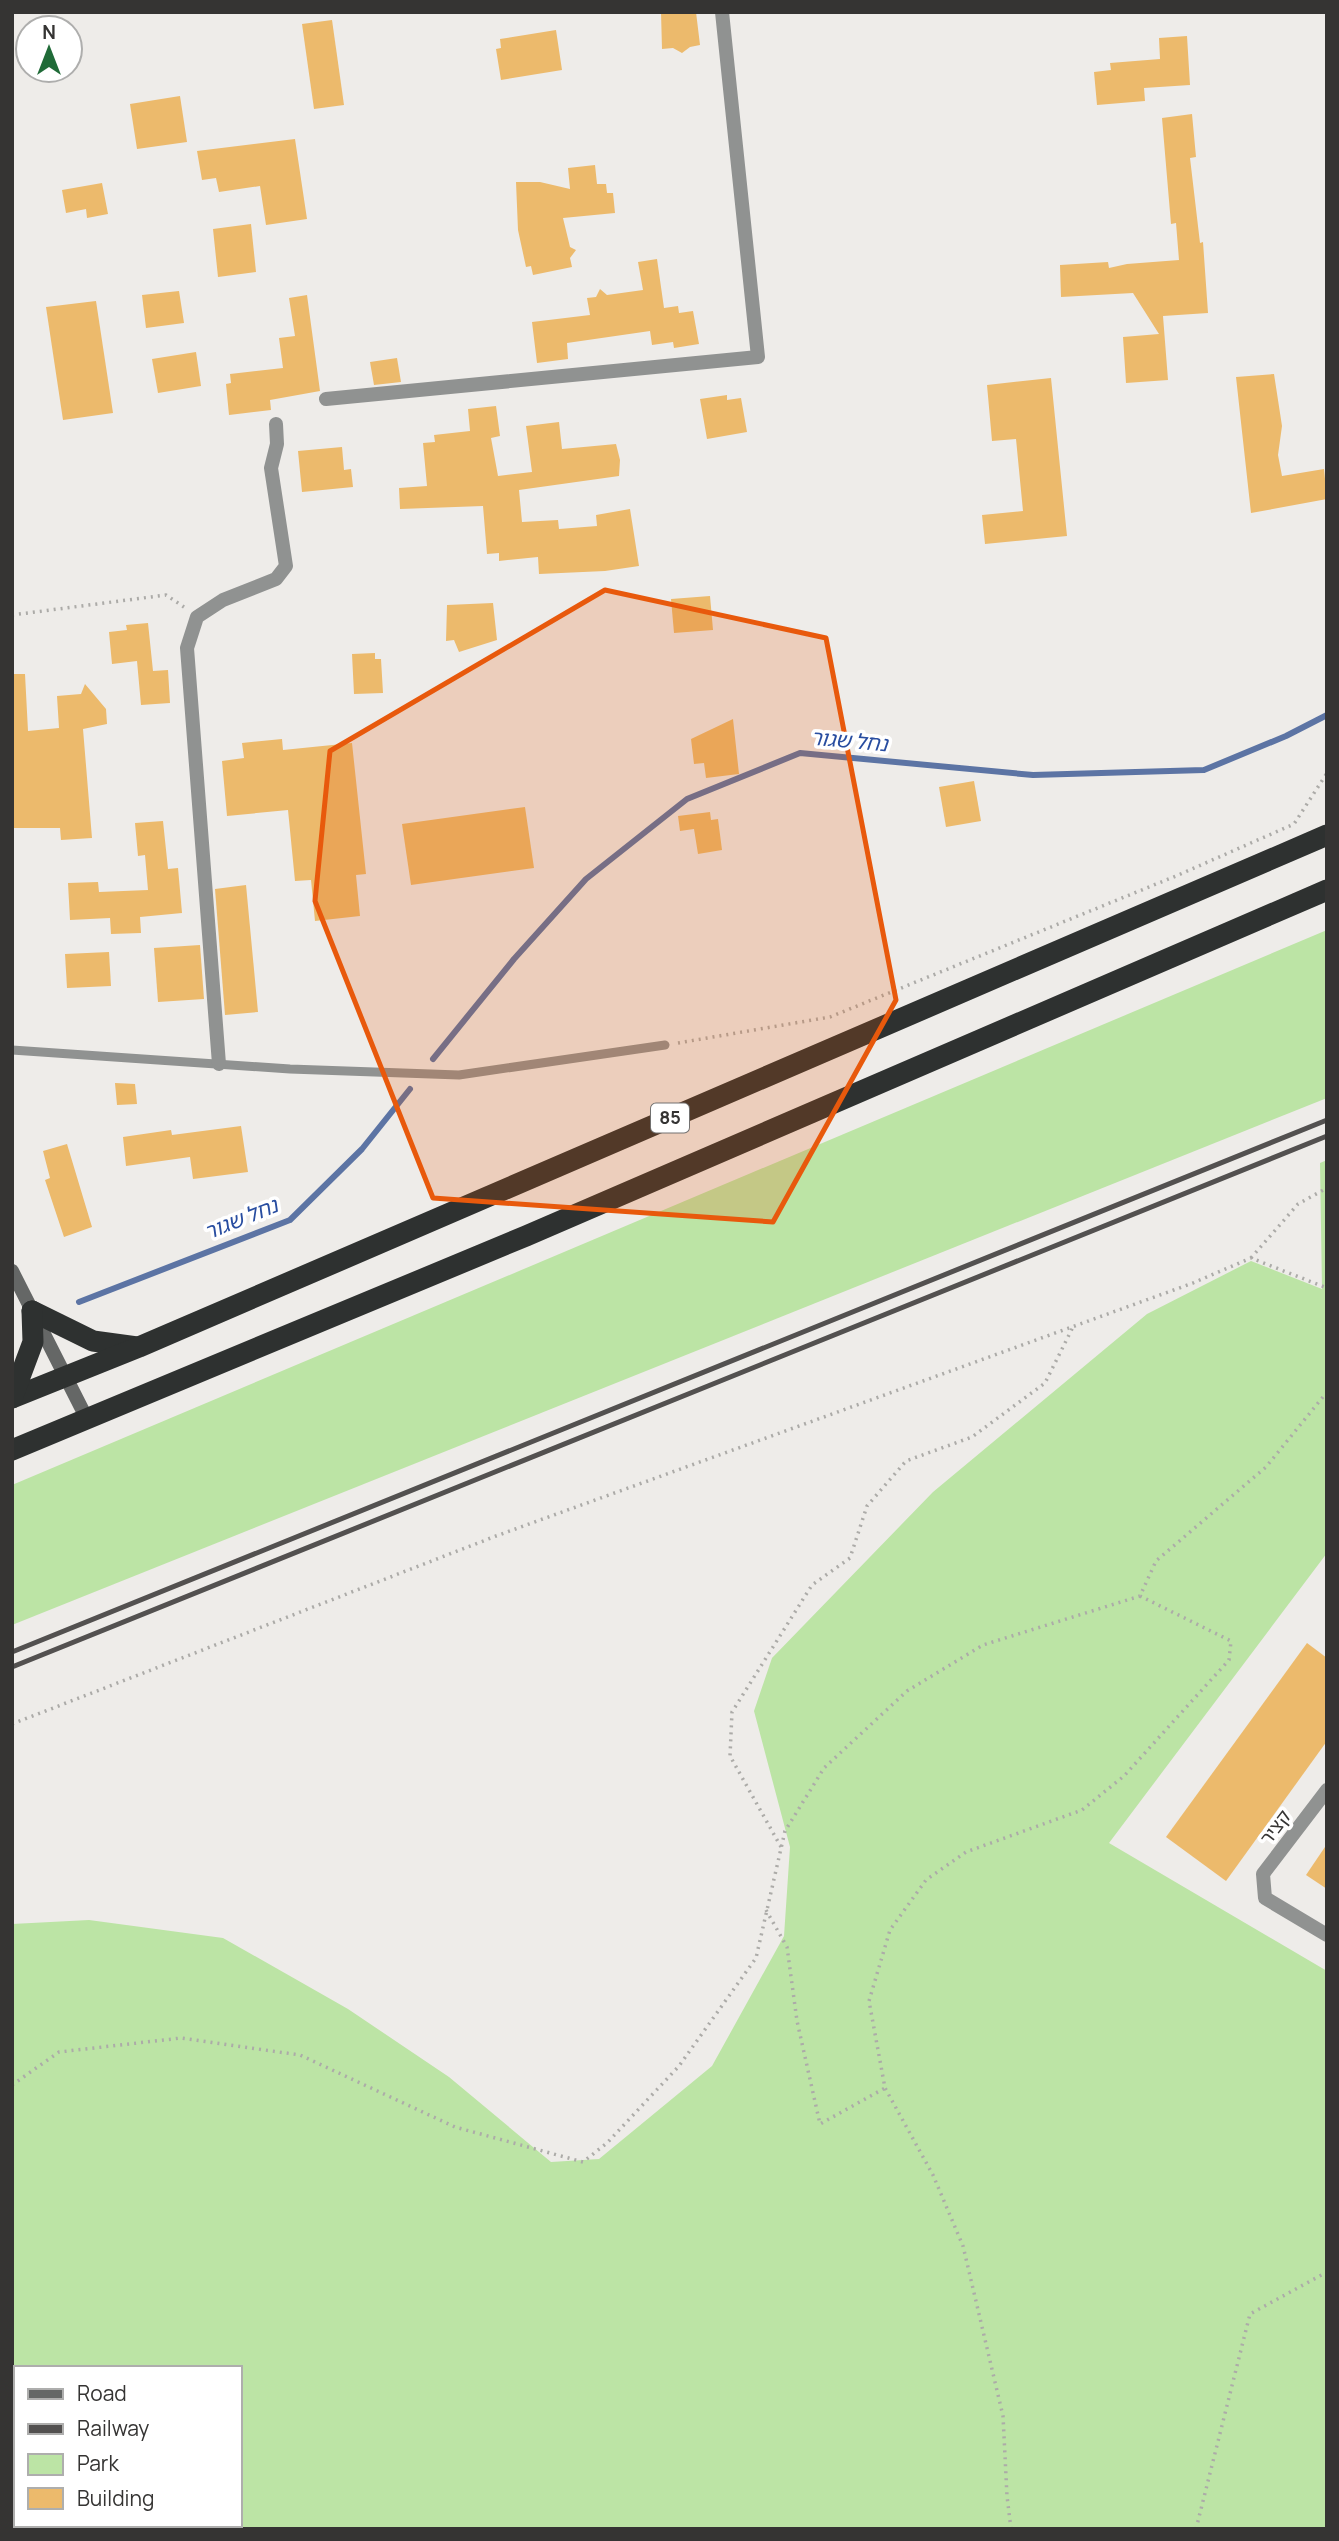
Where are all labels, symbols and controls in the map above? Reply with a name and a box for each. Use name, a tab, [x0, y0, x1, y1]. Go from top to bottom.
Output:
north arrow	[14, 14, 84, 84]
text: N	[42, 19, 56, 45]
water label: נחל שגור	[809, 723, 891, 757]
road number: 85	[651, 1104, 689, 1133]
water label: נחל שגור	[200, 1190, 284, 1246]
street label: קציר	[1253, 1804, 1297, 1850]
legend	[14, 2366, 242, 2527]
text: Road	[77, 2379, 127, 2407]
text: Railway	[77, 2414, 149, 2442]
text: Park	[77, 2449, 119, 2477]
text: Building	[77, 2484, 154, 2512]

